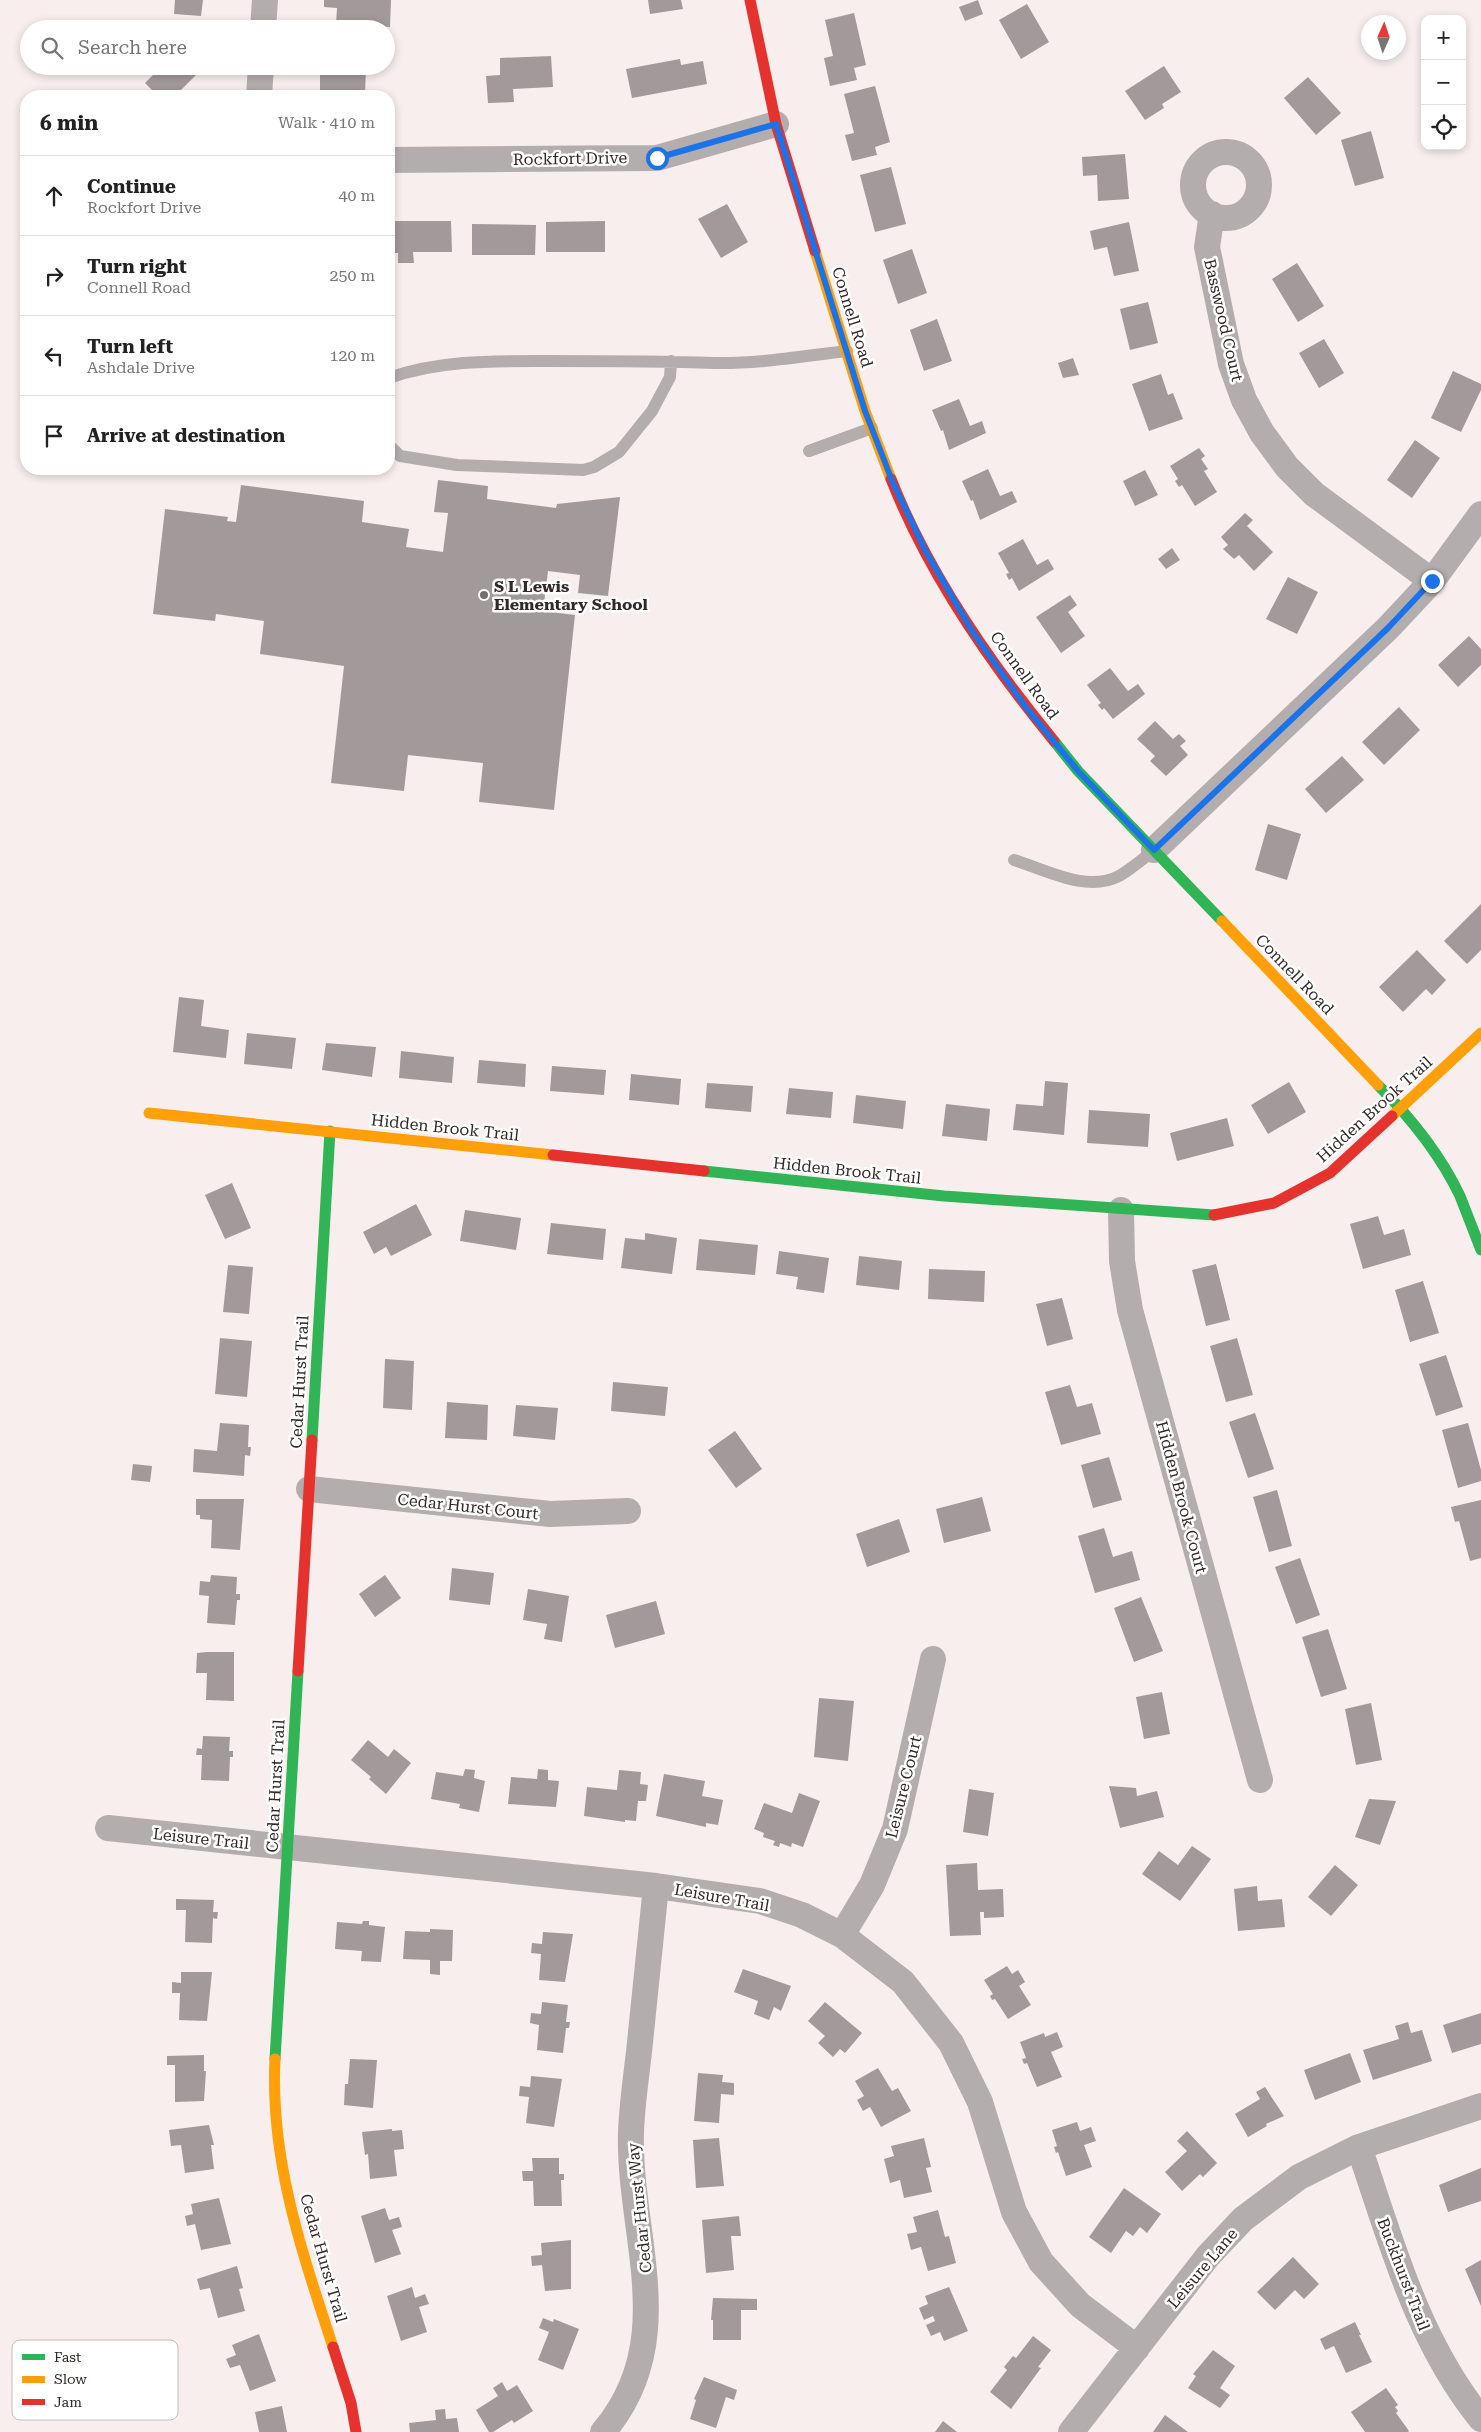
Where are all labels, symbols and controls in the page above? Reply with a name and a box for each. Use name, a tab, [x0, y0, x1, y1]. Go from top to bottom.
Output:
north arrow	[1361, 15, 1406, 60]
map controls	[1421, 15, 1466, 150]
button: +	[1421, 15, 1466, 60]
search box	[20, 20, 395, 75]
icon: search	[38, 34, 66, 62]
text: Search here	[78, 36, 187, 59]
button: −	[1421, 60, 1466, 105]
button: locate	[1421, 105, 1466, 150]
text: 6 min	[40, 111, 98, 135]
text: Walk · 410 m	[278, 113, 375, 132]
route start	[646, 147, 669, 170]
street label: Rockfort Drive	[513, 148, 627, 169]
text: Continue	[87, 175, 176, 198]
icon: ahead	[40, 182, 68, 210]
text: 40 m	[338, 186, 375, 205]
text: Rockfort Drive	[87, 198, 201, 217]
text: Turn right	[87, 255, 187, 278]
street label: Basswood Court	[1200, 257, 1247, 383]
icon: right	[40, 262, 68, 290]
street label: Connell Road	[828, 265, 877, 370]
text: 250 m	[329, 266, 375, 285]
text: Connell Road	[87, 278, 191, 297]
text: Turn left	[87, 335, 173, 358]
icon: left	[40, 342, 68, 370]
text: 120 m	[329, 346, 375, 365]
text: Ashdale Drive	[87, 358, 195, 377]
icon: arrive	[40, 422, 68, 450]
text: Arrive at destination	[87, 424, 285, 447]
route end	[1421, 570, 1444, 593]
place label: S L Lewis Elementary School	[494, 577, 649, 614]
marker: S L Lewis Elementary School	[478, 589, 490, 601]
street label: Connell Road	[986, 628, 1063, 723]
street label: Connell Road	[1252, 930, 1338, 1018]
street label: Hidden Brook Trail	[1313, 1053, 1436, 1166]
street label: Hidden Brook Trail	[370, 1110, 520, 1145]
street label: Hidden Brook Trail	[772, 1153, 922, 1188]
street label: Cedar Hurst Trail	[287, 1315, 312, 1449]
street label: Hidden Brook Court	[1152, 1419, 1211, 1576]
street label: Cedar Hurst Court	[397, 1490, 539, 1523]
street label: Cedar Hurst Trail	[263, 1719, 288, 1853]
street label: Leisure Court	[882, 1734, 925, 1840]
street label: Leisure Trail	[152, 1824, 250, 1853]
street label: Leisure Trail	[673, 1880, 771, 1915]
street label: Cedar Hurst Way	[623, 2141, 656, 2274]
street label: Cedar Hurst Trail	[296, 2192, 351, 2325]
street label: Buckhurst Trail	[1373, 2215, 1434, 2333]
street label: Leisure Lane	[1163, 2224, 1241, 2312]
legend	[12, 2340, 178, 2420]
text: Fast	[54, 2349, 81, 2365]
text: Slow	[54, 2371, 87, 2387]
text: Jam	[54, 2394, 82, 2410]

